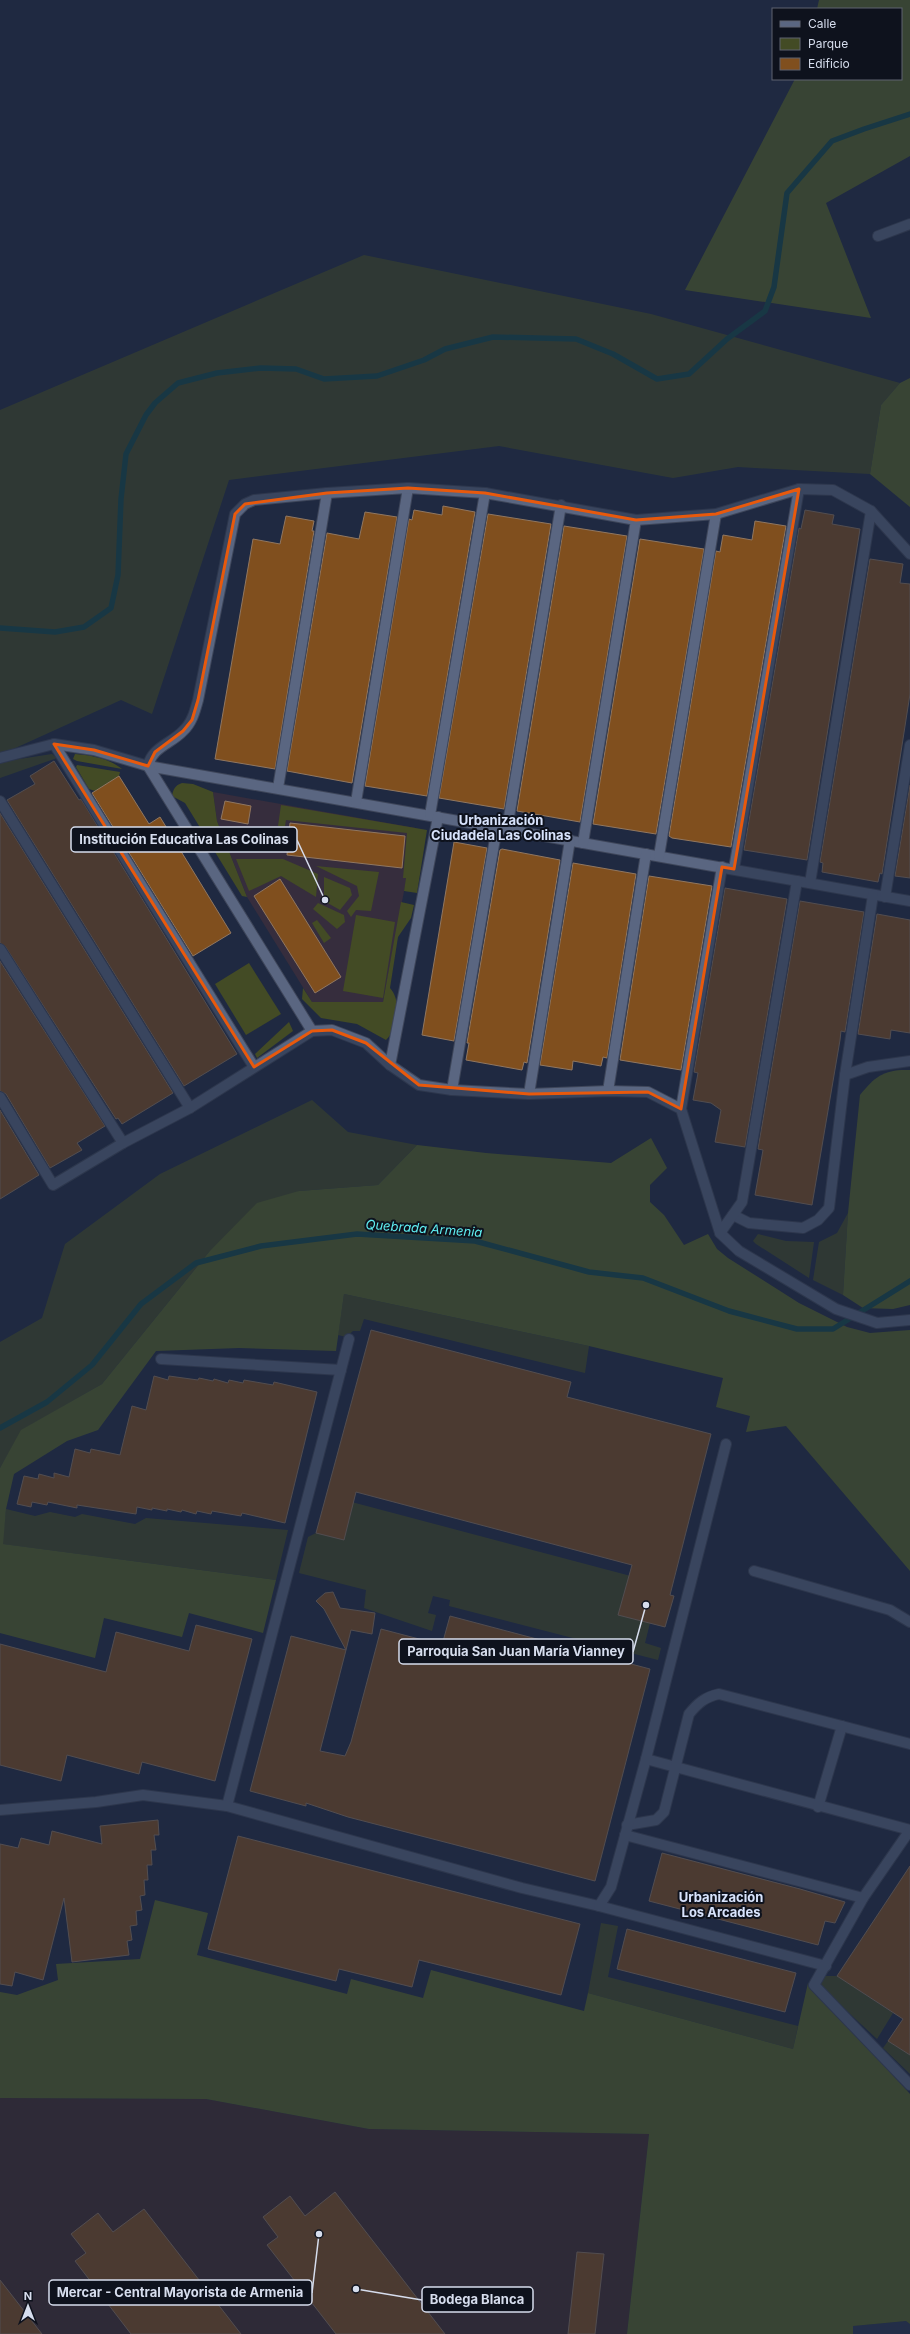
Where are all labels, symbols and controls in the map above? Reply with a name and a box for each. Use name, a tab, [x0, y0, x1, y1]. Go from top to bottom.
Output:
legend	[772, 8, 902, 80]
text: Calle	[808, 16, 836, 31]
text: Parque	[808, 36, 848, 51]
text: Edificio	[808, 56, 850, 71]
district label: Urbanización Ciudadela Las Colinas	[431, 812, 571, 843]
callout: Institución Educativa Las Colinas	[71, 827, 297, 852]
text: Institución Educativa Las Colinas	[79, 831, 289, 847]
water label: Quebrada Armenia	[365, 1216, 483, 1240]
callout: Parroquia San Juan María Vianney	[399, 1639, 633, 1664]
text: Parroquia San Juan María Vianney	[407, 1643, 625, 1659]
district label: Urbanización Los Arcades	[679, 1889, 763, 1920]
callout: Mercar - Central Mayorista de Armenia	[49, 2280, 312, 2305]
text: Mercar - Central Mayorista de Armenia	[57, 2284, 303, 2300]
north arrow	[8, 2286, 48, 2326]
callout: Bodega Blanca	[422, 2287, 533, 2312]
text: N	[24, 2289, 32, 2303]
text: Bodega Blanca	[430, 2291, 524, 2307]

